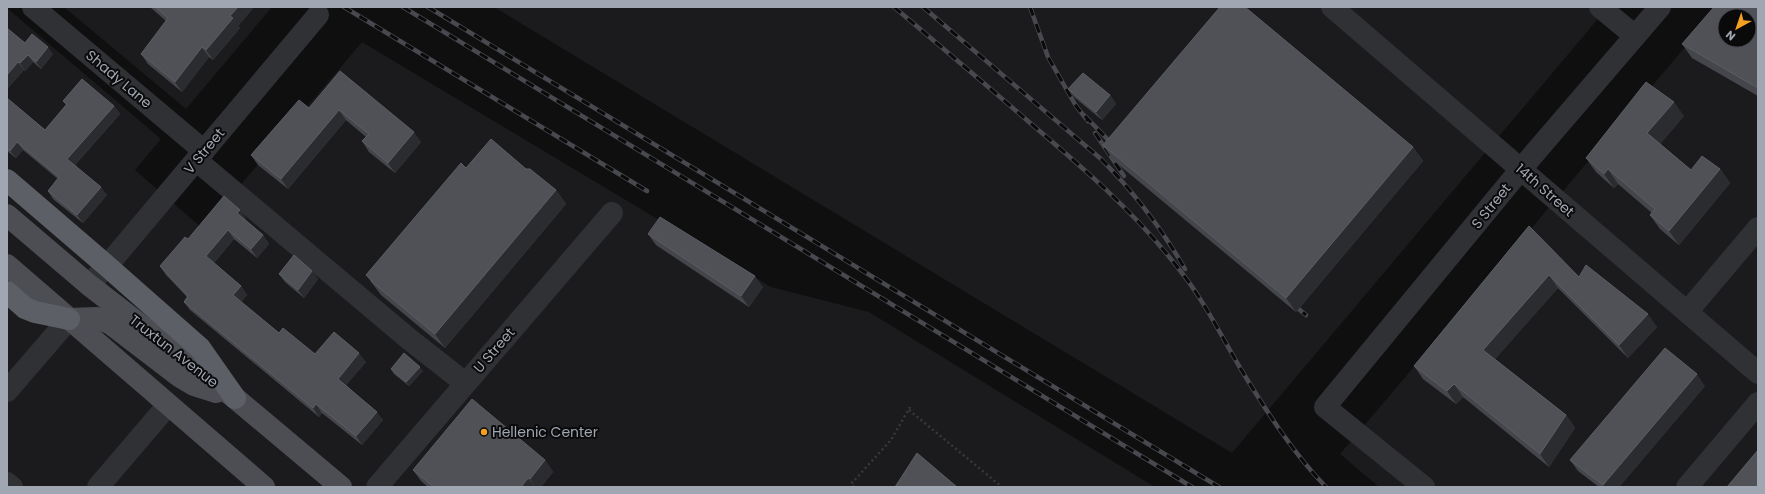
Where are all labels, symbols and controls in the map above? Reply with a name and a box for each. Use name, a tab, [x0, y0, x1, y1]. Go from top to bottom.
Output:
north arrow	[1717, 8, 1757, 48]
text: N	[1722, 27, 1739, 44]
street label: Shady Lane	[82, 45, 157, 113]
street label: V Street	[179, 124, 229, 178]
street label: 14th Street	[1511, 159, 1579, 221]
street label: S Street	[1467, 179, 1515, 233]
street label: Truxtun Avenue	[125, 310, 223, 392]
street label: U Street	[469, 323, 519, 377]
place label: Hellenic Center	[492, 422, 598, 442]
marker: Hellenic Center	[479, 427, 489, 437]

